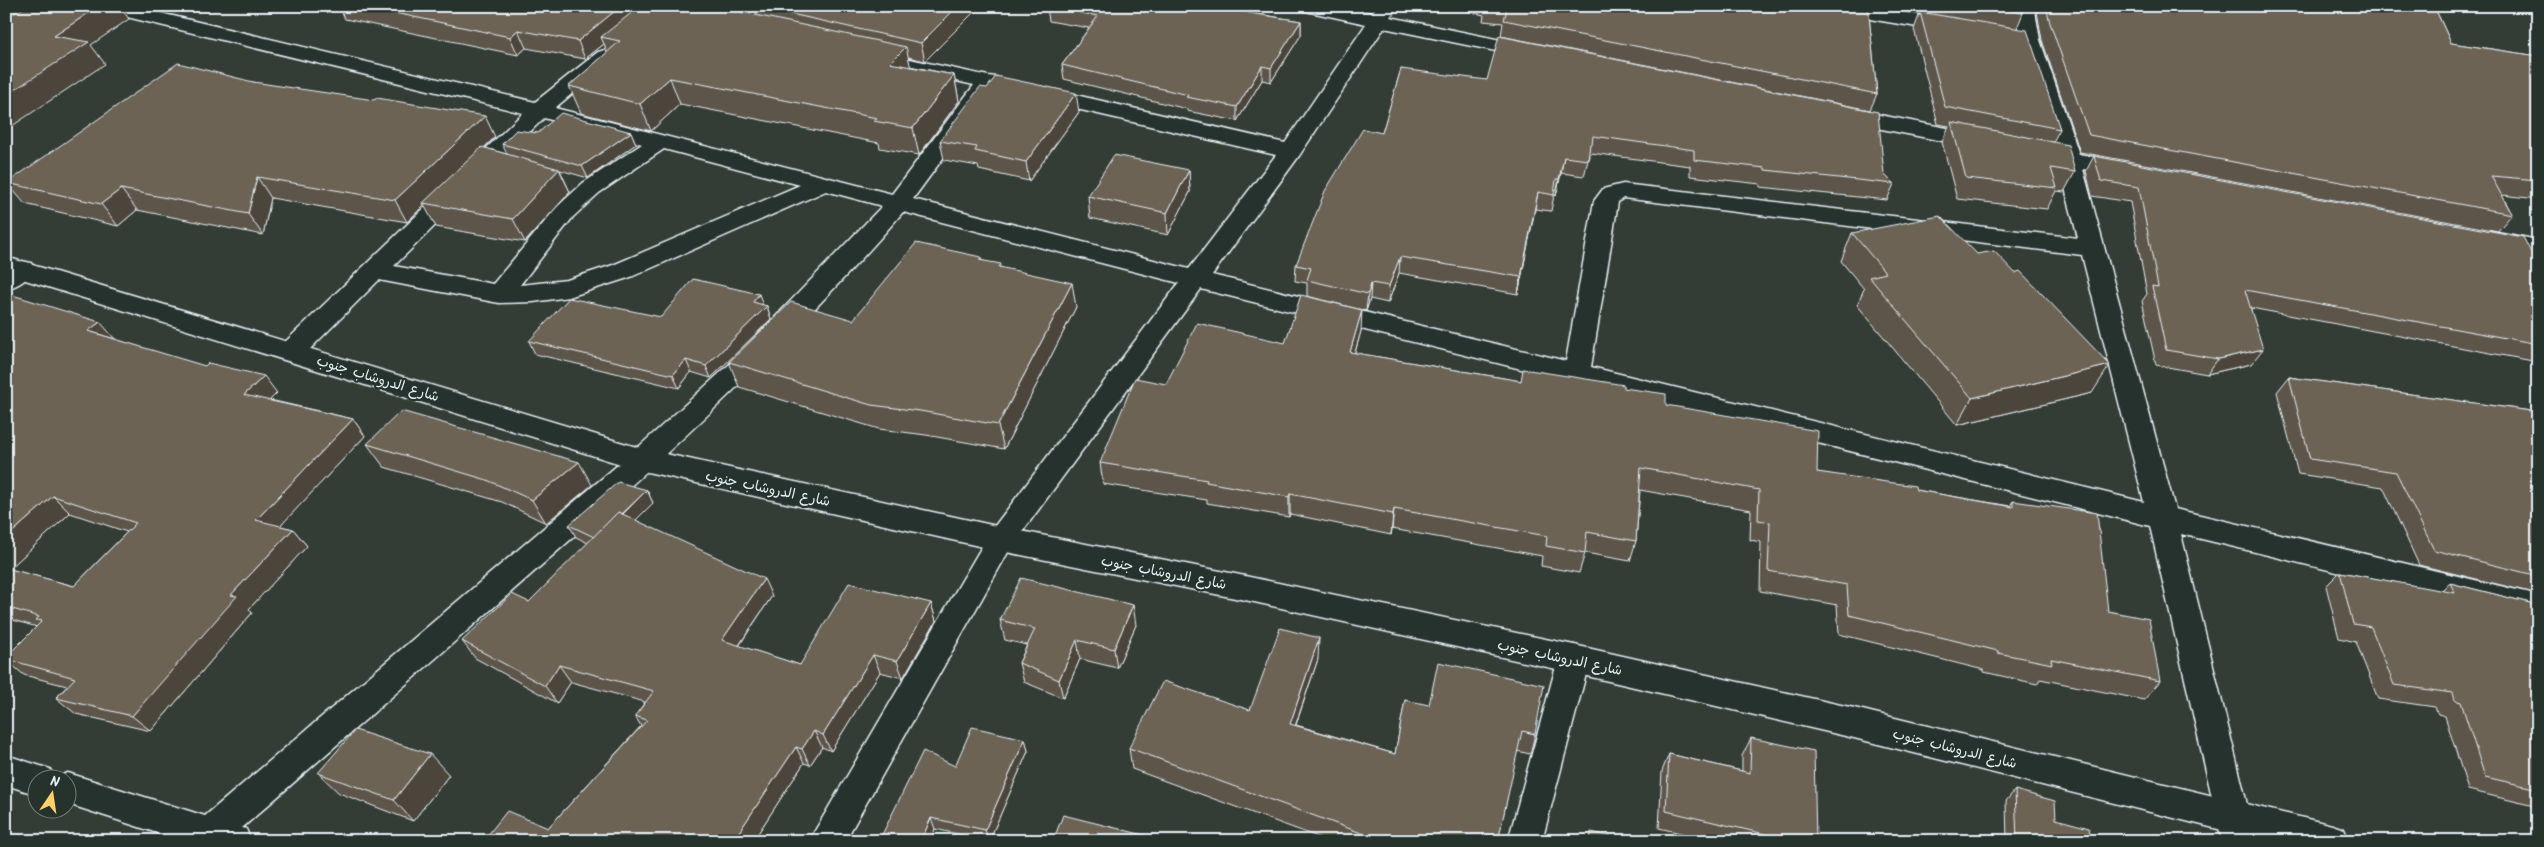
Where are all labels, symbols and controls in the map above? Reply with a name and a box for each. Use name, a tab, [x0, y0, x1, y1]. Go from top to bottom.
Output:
street label: شارع الدروشاب جنوب	[314, 350, 442, 408]
street label: شارع الدروشاب جنوب	[703, 465, 832, 513]
street label: شارع الدروشاب جنوب	[1099, 550, 1228, 596]
street label: شارع الدروشاب جنوب	[1495, 634, 1624, 682]
street label: شارع الدروشاب جنوب	[1890, 723, 2019, 775]
north arrow	[28, 770, 78, 820]
text: N	[48, 771, 62, 794]

